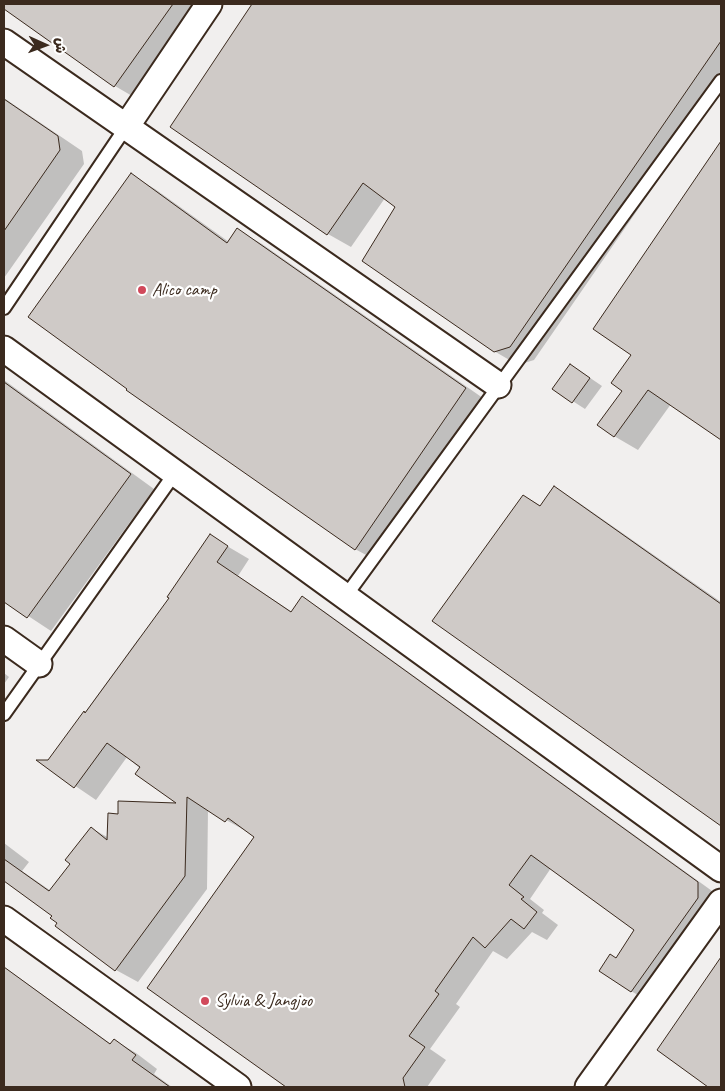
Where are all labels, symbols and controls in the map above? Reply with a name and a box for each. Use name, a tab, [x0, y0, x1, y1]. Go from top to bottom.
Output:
north arrow	[20, 20, 70, 70]
text: ش	[52, 38, 69, 54]
place label: Alico camp	[152, 279, 217, 301]
marker: Alico camp	[136, 284, 148, 296]
place label: Sylvia & Jangjoo	[215, 990, 312, 1012]
marker: Sylvia & Jangjoo	[199, 995, 211, 1007]

